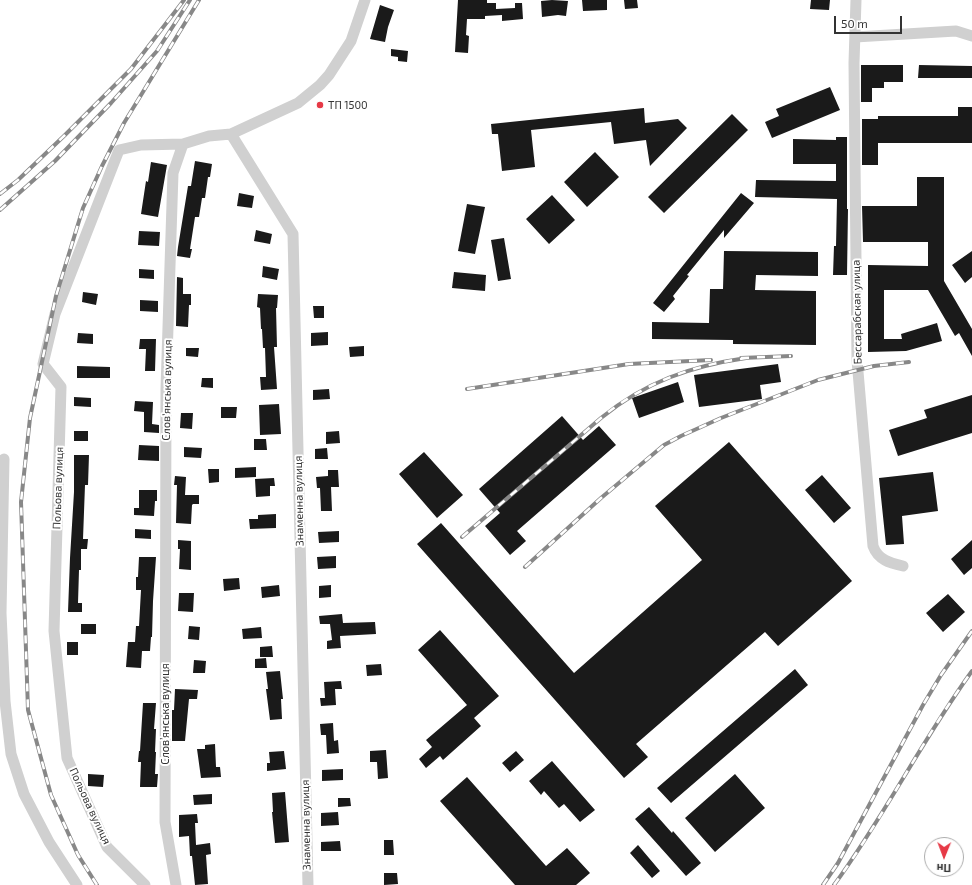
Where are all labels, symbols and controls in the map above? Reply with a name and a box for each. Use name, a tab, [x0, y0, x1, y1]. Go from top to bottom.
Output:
scale bar	[836, 8, 904, 34]
text: 50 m	[841, 16, 868, 30]
place label: ТП 1500	[328, 98, 368, 112]
marker: ТП 1500	[315, 100, 325, 110]
street label: Бессарабская улица	[849, 260, 865, 364]
street label: Слов’янська вулиця	[160, 339, 174, 441]
street label: Польова вулиця	[50, 446, 66, 530]
street label: Знаменна вулиця	[292, 456, 306, 546]
street label: Слов’янська вулиця	[158, 663, 172, 765]
street label: Польова вулиця	[66, 766, 114, 846]
street label: Знаменна вулиця	[299, 780, 313, 870]
north arrow	[924, 837, 964, 877]
text: Пн	[937, 862, 951, 875]

